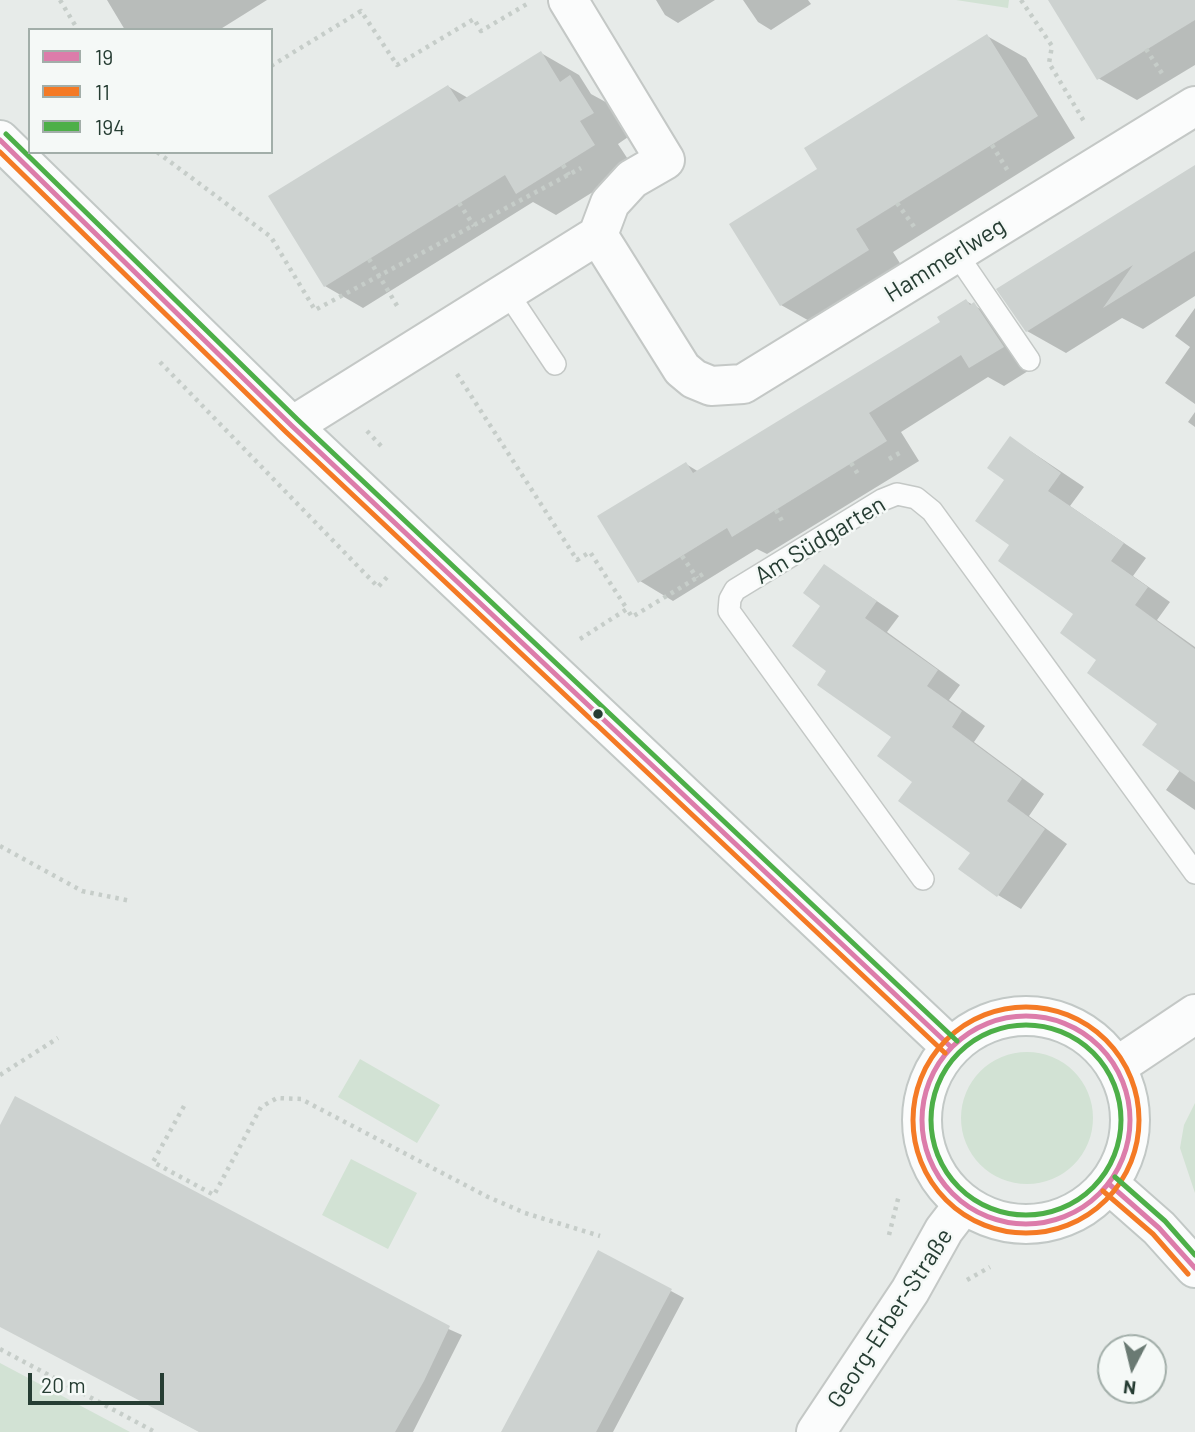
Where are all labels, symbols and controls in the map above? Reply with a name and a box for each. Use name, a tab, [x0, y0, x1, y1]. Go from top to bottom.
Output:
legend	[28, 28, 273, 154]
text: 19	[95, 44, 113, 69]
text: 11	[95, 79, 110, 104]
text: 194	[95, 114, 125, 139]
street label: Hammerlweg	[879, 211, 1011, 309]
street label: Am Südgarten	[749, 490, 891, 590]
unlabelled marker	[591, 707, 605, 721]
street label: Georg-Erber-Straße	[821, 1223, 959, 1413]
north arrow	[1097, 1334, 1167, 1404]
scale bar	[32, 1358, 168, 1402]
text: 20 m	[41, 1372, 86, 1397]
text: N	[1122, 1376, 1137, 1401]

